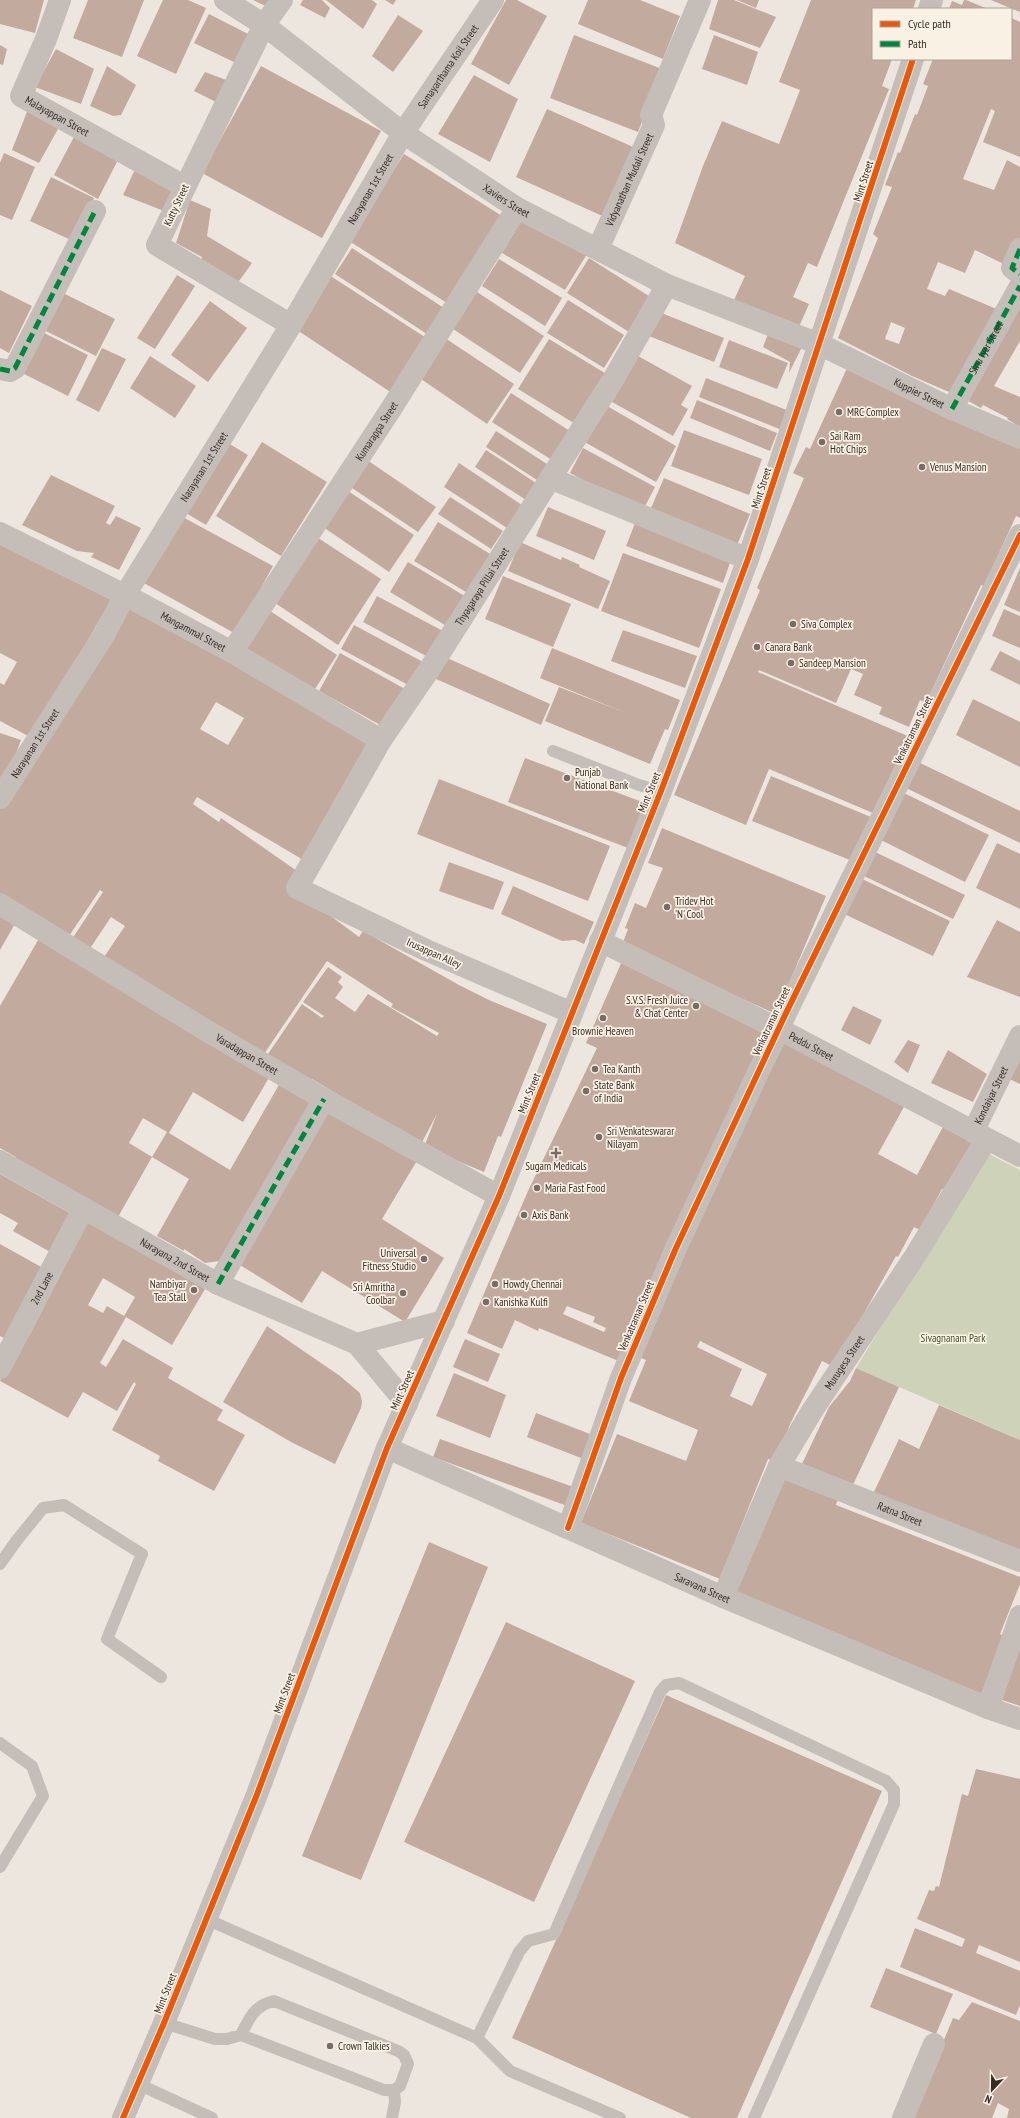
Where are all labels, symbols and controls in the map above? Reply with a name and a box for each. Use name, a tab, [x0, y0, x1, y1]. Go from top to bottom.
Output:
legend	[872, 8, 1012, 60]
text: Cycle path	[908, 16, 951, 31]
street label: Samayarthama Koil Street	[415, 22, 481, 111]
text: Path	[908, 36, 926, 51]
street label: Malayappan Street	[23, 93, 92, 139]
street label: Vidyanathan Mudali Street	[602, 131, 656, 229]
street label: Narayanan 1st Street	[344, 151, 396, 227]
street label: Mint Street	[850, 159, 876, 203]
street label: Xaviers Street	[480, 181, 532, 220]
street label: Kutty Street	[160, 182, 192, 228]
street label: Sinu Iyer Street	[966, 319, 1006, 377]
street label: Kuppier Street	[892, 375, 947, 411]
street label: Kumarappa Street	[352, 399, 401, 463]
place label: MRC Complex	[847, 405, 899, 419]
marker: MRC Complex	[834, 407, 844, 417]
street label: Narayanan 1st Street	[177, 429, 231, 504]
place label: Sai Ram Hot Chips	[830, 429, 867, 456]
marker: Sai Ram Hot Chips	[817, 437, 827, 447]
place label: Venus Mansion	[929, 460, 987, 474]
marker: Venus Mansion	[917, 462, 927, 472]
street label: Mint Street	[748, 466, 774, 510]
street label: Thyagaraya Pillai Street	[452, 545, 512, 628]
street label: Mangammal Street	[158, 608, 228, 655]
place label: Siva Complex	[801, 617, 852, 631]
marker: Siva Complex	[788, 619, 798, 629]
place label: Canara Bank	[765, 640, 813, 654]
marker: Canara Bank	[752, 642, 762, 652]
place label: Sandeep Mansion	[799, 656, 866, 670]
marker: Sandeep Mansion	[786, 658, 796, 668]
street label: Venkatraman Street	[890, 693, 936, 767]
street label: Narayanan 1st Street	[8, 706, 62, 781]
place label: Punjab National Bank	[575, 765, 629, 792]
street label: Mint Street	[635, 770, 663, 814]
marker: Punjab National Bank	[562, 773, 572, 783]
place label: Tridev Hot 'N' Cool	[675, 894, 713, 921]
marker: Tridev Hot 'N' Cool	[662, 902, 672, 912]
street label: Irusappan Alley	[405, 935, 464, 972]
street label: Venkatraman Street	[748, 984, 793, 1059]
place label: S.V.S. Fresh Juice & Chat Center	[626, 993, 688, 1020]
marker: S.V.S. Fresh Juice & Chat Center	[691, 1001, 701, 1011]
marker: Brownie Heaven	[598, 1013, 608, 1023]
place label: Brownie Heaven	[572, 1024, 634, 1038]
street label: Peddu Street	[787, 1028, 836, 1064]
street label: Varadappan Street	[212, 1030, 281, 1078]
place label: Tea Kanth	[603, 1062, 641, 1076]
marker: Tea Kanth	[590, 1064, 600, 1074]
street label: Kondaiyar Street	[971, 1064, 1011, 1126]
street label: Mint Street	[515, 1071, 543, 1115]
place label: State Bank of India	[594, 1078, 635, 1105]
marker: State Bank of India	[581, 1086, 591, 1096]
place label: Sri Venkateswarar Nilayam	[607, 1124, 674, 1151]
marker: Sri Venkateswarar Nilayam	[594, 1132, 604, 1142]
marker: Sugam Medicals	[551, 1148, 561, 1158]
place label: Sugam Medicals	[525, 1159, 587, 1173]
place label: Maria Fast Food	[545, 1181, 606, 1195]
marker: Maria Fast Food	[532, 1183, 542, 1193]
place label: Axis Bank	[532, 1208, 569, 1222]
marker: Axis Bank	[519, 1210, 529, 1220]
street label: Narayana 2nd Street	[138, 1235, 212, 1285]
place label: Universal Fitness Studio	[362, 1246, 416, 1273]
marker: Universal Fitness Studio	[419, 1254, 429, 1264]
street label: 2nd Lane	[27, 1269, 56, 1307]
place label: Nambiyar Tea Stall	[150, 1277, 186, 1304]
place label: Howdy Chennai	[503, 1277, 562, 1291]
marker: Howdy Chennai	[490, 1279, 500, 1289]
street label: Venkatraman Street	[615, 1279, 657, 1354]
place label: Sri Amritha Coolbar	[353, 1280, 395, 1307]
marker: Nambiyar Tea Stall	[189, 1285, 199, 1295]
marker: Sri Amritha Coolbar	[398, 1288, 408, 1298]
place label: Kanishka Kulfi	[494, 1295, 548, 1309]
marker: Kanishka Kulfi	[481, 1297, 491, 1307]
park label: Sivagnanam Park	[921, 1331, 986, 1345]
street label: Murugesa Street	[821, 1333, 867, 1392]
street label: Mint Street	[387, 1368, 417, 1412]
street label: Ratna Street	[875, 1499, 924, 1529]
street label: Saravana Street	[672, 1569, 732, 1606]
street label: Mint Street	[270, 1671, 298, 1715]
street label: Mint Street	[151, 1971, 179, 2015]
place label: Crown Talkies	[338, 2039, 390, 2053]
marker: Crown Talkies	[325, 2041, 335, 2051]
north arrow	[972, 2070, 1012, 2110]
text: N	[983, 2092, 994, 2107]

